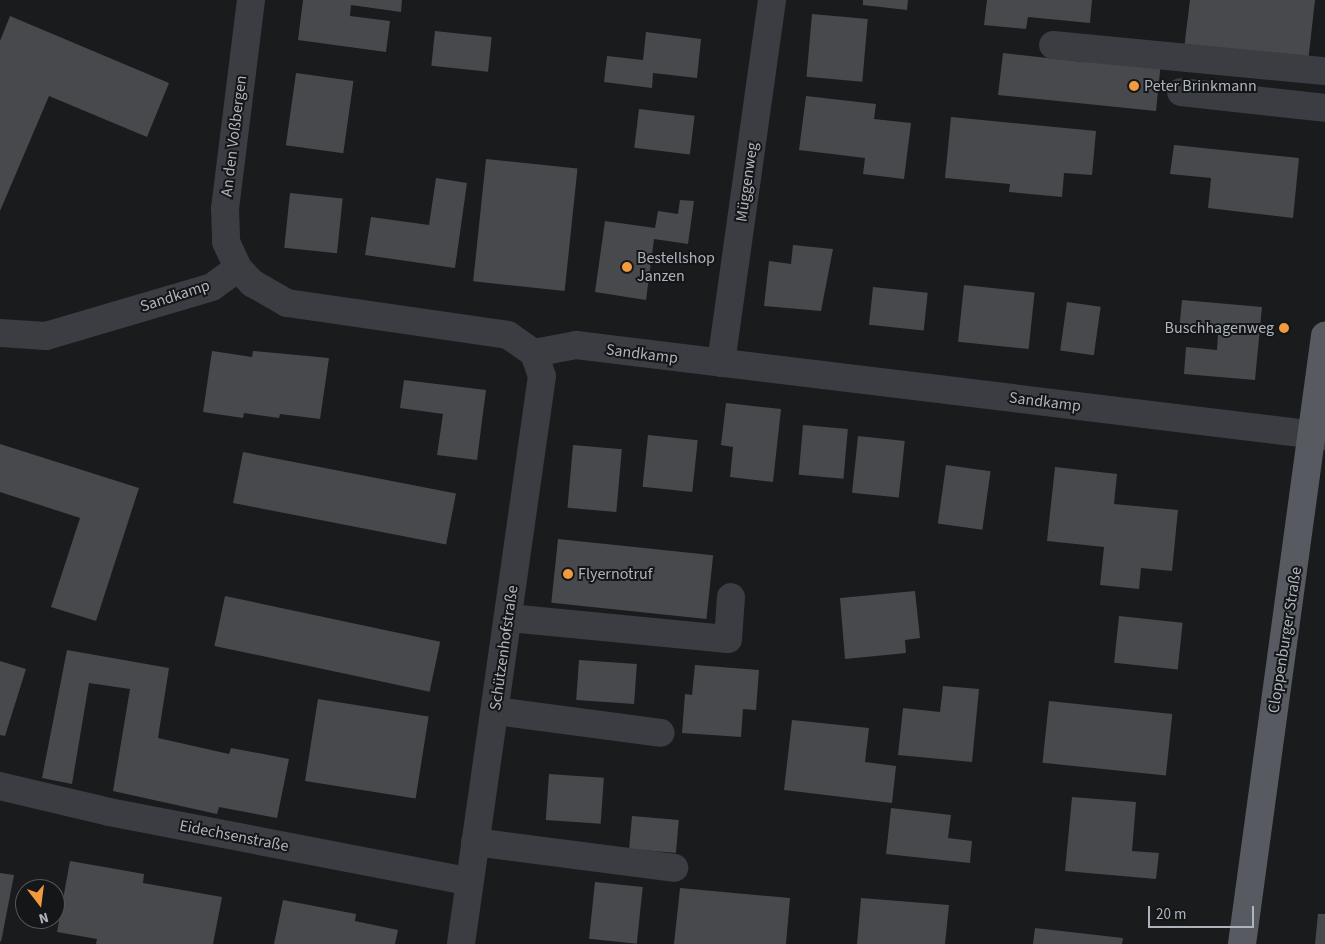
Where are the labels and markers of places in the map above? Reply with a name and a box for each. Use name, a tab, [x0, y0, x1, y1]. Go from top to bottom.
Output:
place label: Peter Brinkmann	[1144, 76, 1257, 96]
marker: Peter Brinkmann	[1128, 80, 1140, 92]
place label: Bestellshop Janzen	[637, 248, 715, 286]
marker: Bestellshop Janzen	[621, 261, 633, 273]
place label: Buschhagenweg	[1165, 318, 1274, 338]
marker: Buschhagenweg	[1278, 322, 1290, 334]
place label: Flyernotruf	[578, 564, 652, 584]
marker: Flyernotruf	[562, 568, 574, 580]

